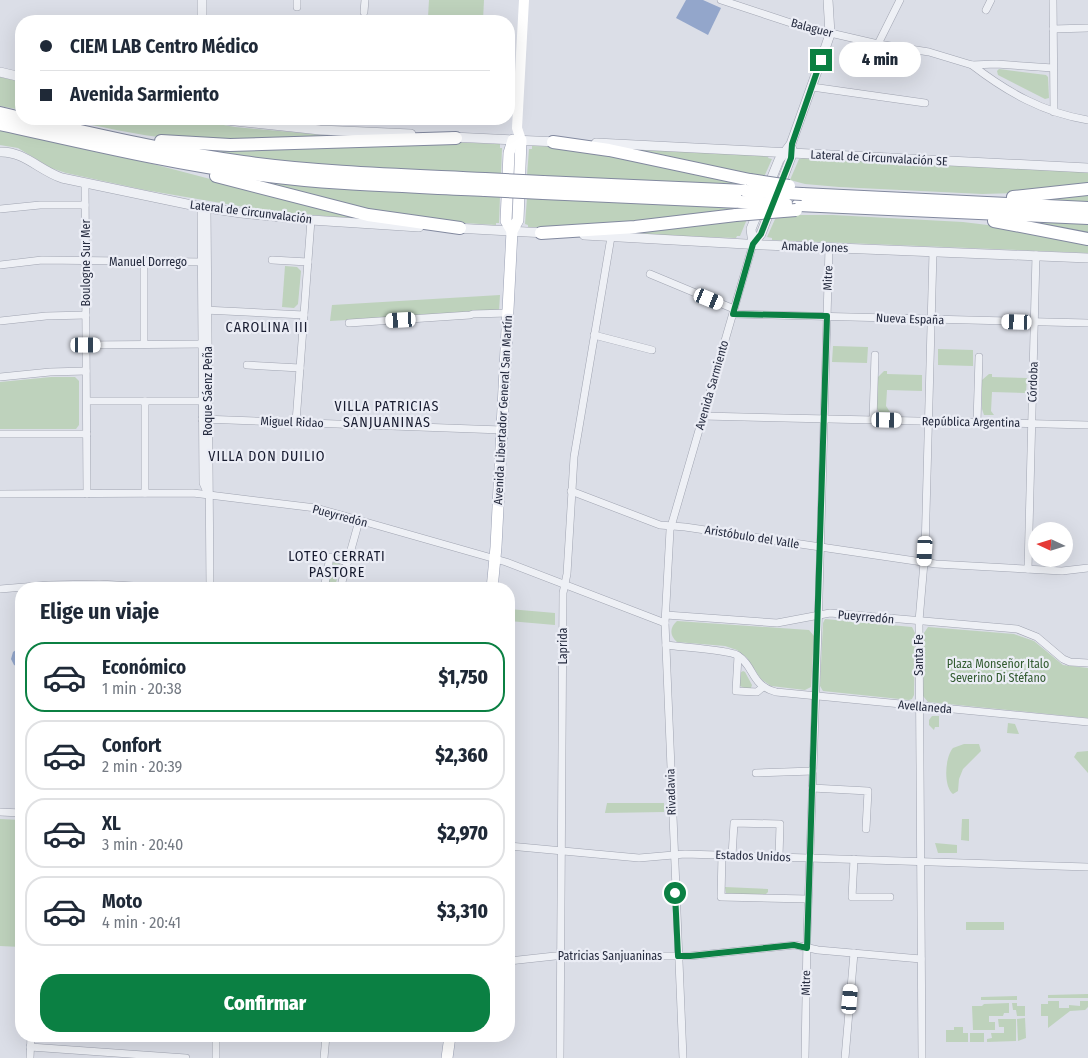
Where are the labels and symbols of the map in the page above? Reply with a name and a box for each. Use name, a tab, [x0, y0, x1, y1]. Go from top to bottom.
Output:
street label: Balaguer	[789, 16, 835, 41]
callout: 4 min	[838, 42, 921, 78]
route end	[810, 49, 832, 71]
street label: Lateral de Circunvalación SE	[810, 147, 948, 169]
street label: Lateral de Circunvalación	[189, 198, 313, 226]
street label: Boulogne Sur Mer	[79, 219, 93, 307]
street label: Amable Jones	[781, 239, 849, 255]
street label: Manuel Dorrego	[109, 255, 187, 269]
street label: Mitre	[821, 265, 835, 291]
car	[692, 286, 725, 312]
street label: Nueva España	[876, 311, 945, 327]
car	[385, 312, 416, 328]
car	[1001, 314, 1032, 330]
street label: Avenida Libertador General San Martín	[491, 315, 515, 505]
district label: CAROLINA III	[226, 319, 308, 336]
car	[71, 338, 101, 353]
street label: Avenida Sarmiento	[693, 339, 731, 431]
street label: Roque Sáenz Peña	[201, 346, 215, 436]
street label: Córdoba	[1025, 361, 1041, 403]
district label: VILLA PATRICIAS SANJUANINAS	[335, 398, 439, 431]
car	[871, 412, 902, 428]
street label: Miguel Ridao	[260, 414, 324, 430]
street label: República Argentina	[922, 414, 1020, 430]
district label: VILLA DON DUILIO	[208, 448, 326, 465]
street label: Pueyrredón	[311, 502, 369, 530]
north arrow	[1028, 522, 1072, 568]
street label: Aristóbulo del Valle	[704, 523, 800, 551]
car	[916, 536, 933, 566]
district label: LOTEO CERRATI PASTORE	[288, 548, 386, 581]
street label: Pueyrredón	[837, 608, 895, 626]
street label: Laprida	[556, 627, 570, 665]
street label: Santa Fe	[912, 634, 926, 676]
park label: Plaza Monseñor Italo Severino Di Stéfano	[947, 657, 1049, 685]
street label: Avellaneda	[897, 698, 953, 716]
street label: Rivadavia	[663, 768, 679, 816]
street label: Estados Unidos	[715, 848, 791, 864]
route start	[664, 882, 686, 904]
street label: Patricias Sanjuaninas	[558, 949, 662, 963]
street label: Mitre	[799, 970, 813, 996]
car	[841, 983, 858, 1015]

